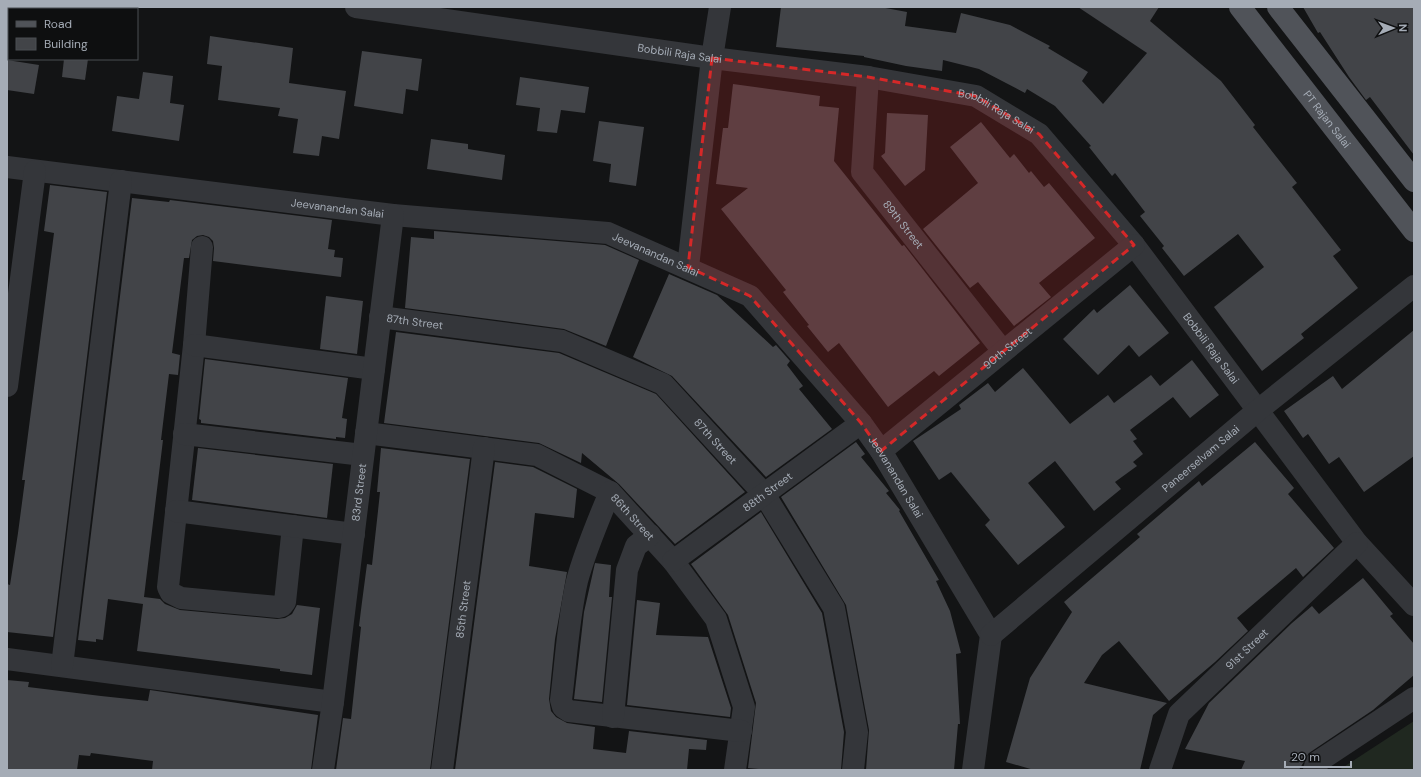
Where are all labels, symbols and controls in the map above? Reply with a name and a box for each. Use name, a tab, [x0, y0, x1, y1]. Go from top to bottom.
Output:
legend	[8, 8, 138, 60]
north arrow	[1373, 8, 1413, 48]
text: Road	[44, 16, 72, 32]
text: N	[1396, 24, 1410, 32]
text: Building	[44, 36, 88, 52]
street label: Bobbili Raja Salai	[637, 40, 723, 66]
street label: Bobbili Raja Salai	[957, 86, 1037, 137]
street label: PT Rajan Salai	[1300, 87, 1354, 151]
street label: Jeevanandan Salai	[290, 195, 385, 221]
street label: 89th Street	[880, 197, 927, 252]
street label: Jeevanandan Salai	[610, 229, 701, 280]
street label: Bobbili Raja Salai	[1180, 310, 1242, 386]
street label: 87th Street	[385, 311, 444, 332]
street label: 90th Street	[980, 324, 1035, 372]
street label: 87th Street	[691, 415, 740, 467]
street label: Paneerselvam Salai	[1159, 422, 1242, 495]
street label: Jeevanandan Salai	[865, 433, 926, 520]
street label: 83rd Street	[348, 463, 369, 522]
street label: 88th Street	[740, 469, 795, 515]
street label: 86th Street	[608, 491, 658, 543]
street label: 85th Street	[452, 580, 474, 639]
street label: 91st Street	[1222, 625, 1271, 673]
scale bar	[1285, 743, 1351, 769]
text: 20 m	[1291, 749, 1320, 765]

